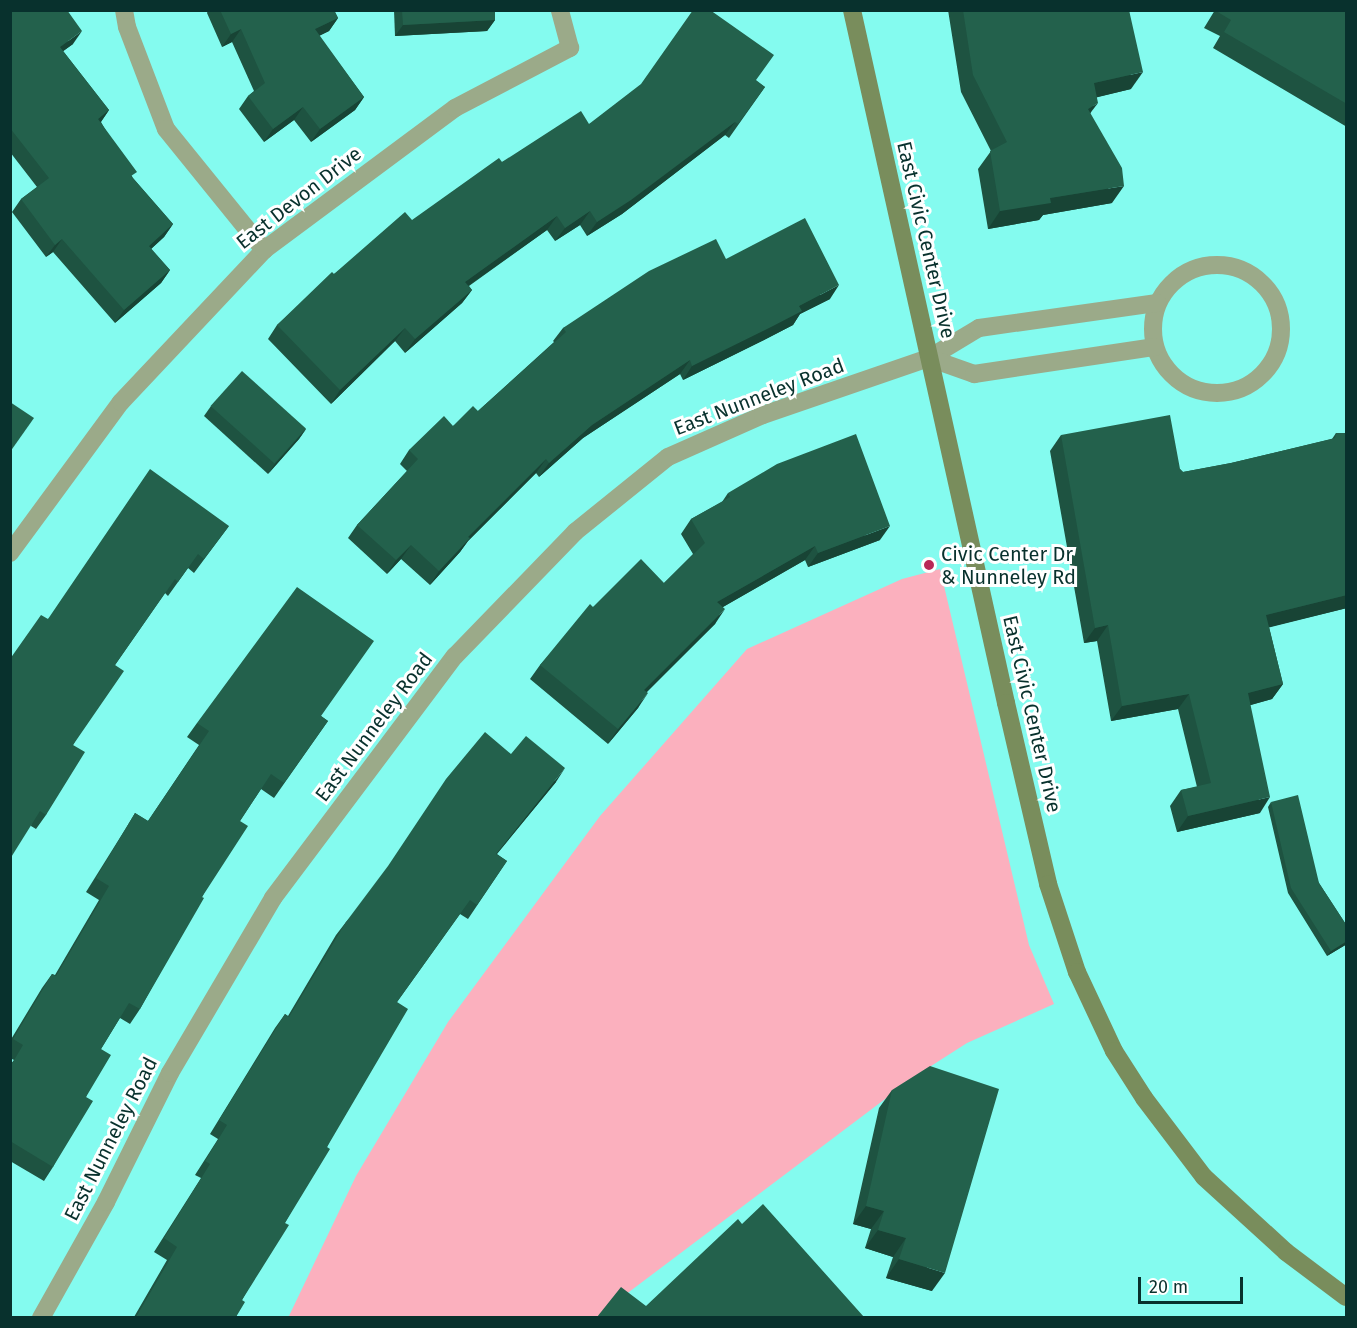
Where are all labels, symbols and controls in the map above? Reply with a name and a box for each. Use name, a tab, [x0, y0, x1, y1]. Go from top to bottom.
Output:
street label: East Civic Center Drive	[892, 139, 960, 341]
street label: East Devon Drive	[232, 142, 366, 254]
street label: East Nunneley Road	[670, 353, 848, 441]
place label: Civic Center Dr & Nunneley Rd	[941, 542, 1076, 589]
marker: Civic Center Dr & Nunneley Rd	[922, 558, 936, 572]
street label: East Civic Center Drive	[998, 613, 1066, 815]
street label: East Nunneley Road	[310, 648, 438, 806]
street label: East Nunneley Road	[59, 1053, 163, 1225]
scale bar	[1141, 1265, 1246, 1303]
text: 20 m	[1149, 1276, 1188, 1298]

